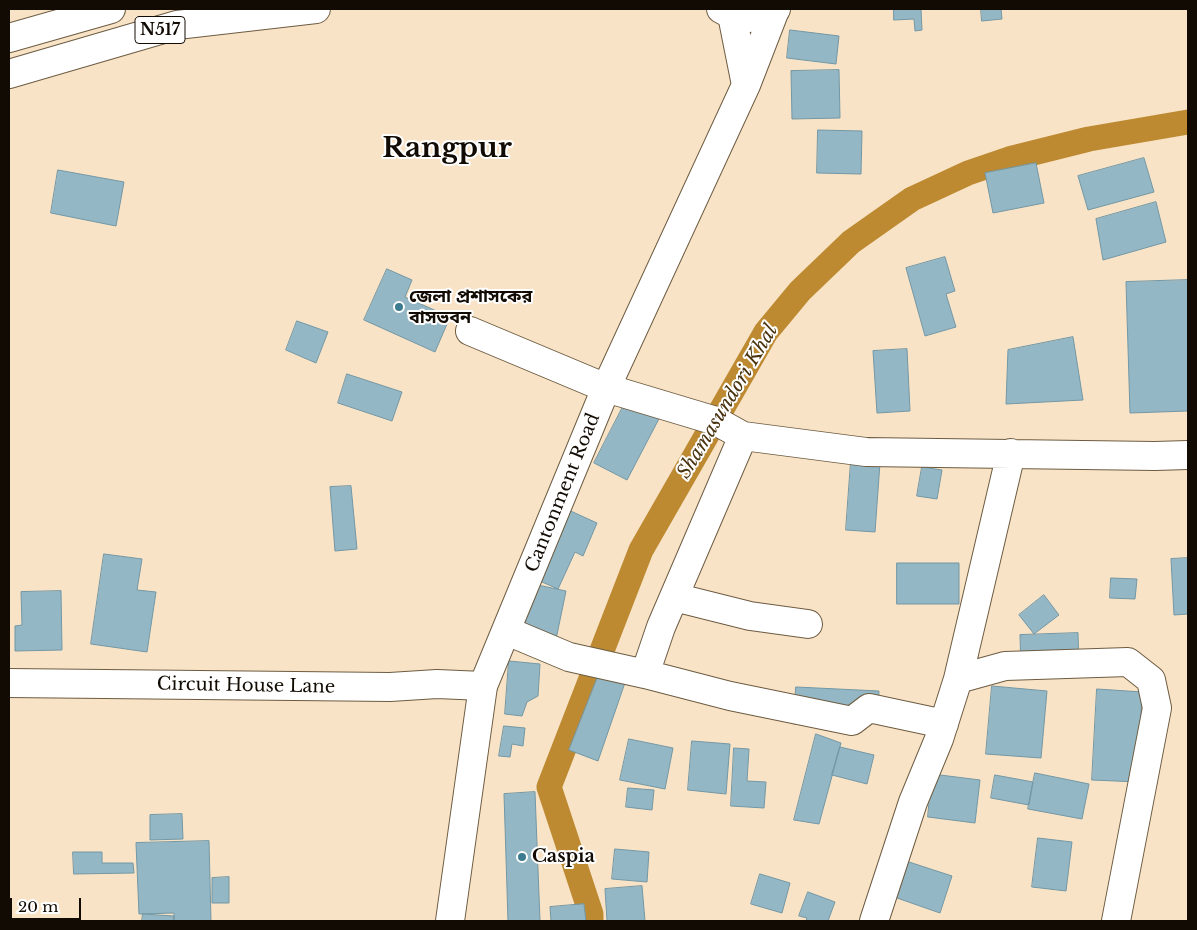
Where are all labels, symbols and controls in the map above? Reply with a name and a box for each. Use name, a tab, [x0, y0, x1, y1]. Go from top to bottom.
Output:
road number: N517	[135, 16, 185, 44]
district label: Rangpur	[382, 132, 512, 166]
place label: জেলা প্রশাসকের বাসভবন	[409, 286, 532, 328]
marker: জেলা প্রশাসকের বাসভবন	[393, 301, 405, 313]
water label: Shamasundori Khal	[673, 321, 783, 483]
street label: Cantonment Road	[521, 410, 605, 576]
street label: Circuit House Lane	[157, 674, 335, 698]
place label: Caspia	[532, 846, 595, 868]
marker: Caspia	[516, 851, 528, 863]
scale bar	[12, 888, 84, 920]
text: 20 m	[18, 897, 58, 916]

